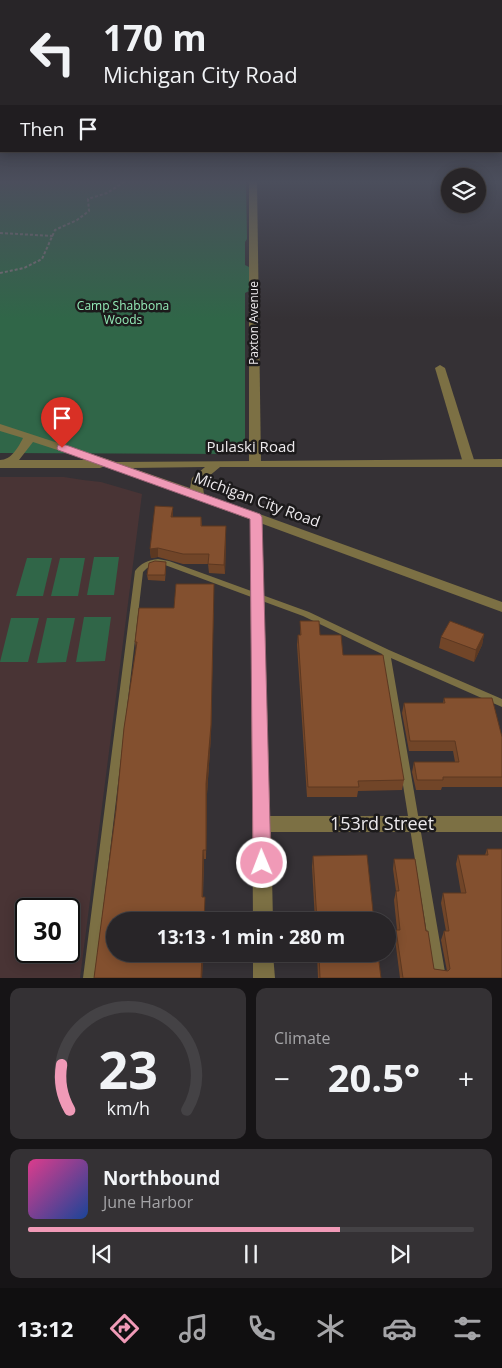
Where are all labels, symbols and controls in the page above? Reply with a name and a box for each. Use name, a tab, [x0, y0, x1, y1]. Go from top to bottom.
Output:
text: 170 m	[103, 14, 207, 61]
icon: left	[20, 20, 85, 85]
text: Michigan City Road	[103, 59, 298, 89]
icon: arrive	[74, 115, 102, 143]
text: Then	[20, 116, 64, 142]
map controls	[441, 168, 486, 213]
button: layers	[441, 168, 486, 213]
street label: Paxton Avenue	[245, 281, 262, 365]
park label: Camp Shabbona Woods	[77, 297, 169, 328]
pin	[41, 397, 83, 448]
icon: arrive	[48, 404, 76, 432]
street label: Pulaski Road	[207, 436, 295, 456]
street label: Michigan City Road	[192, 467, 323, 531]
street label: 153rd Street	[330, 811, 434, 835]
position arrow	[235, 836, 287, 888]
speed limit sign: 30	[15, 898, 80, 963]
text: 13:13 · 1 min · 280 m	[157, 924, 345, 950]
text: Climate	[274, 1027, 331, 1049]
text: 23	[98, 1033, 158, 1104]
text: 20.5°	[328, 1051, 420, 1103]
text: −	[274, 1059, 290, 1097]
text: +	[458, 1059, 474, 1097]
text: km/h	[106, 1096, 150, 1120]
text: Northbound	[103, 1165, 220, 1191]
text: June Harbor	[103, 1191, 193, 1213]
icon: previous	[88, 1240, 116, 1268]
icon: pause	[237, 1240, 265, 1268]
icon: next	[386, 1240, 414, 1268]
icon: directions	[107, 1311, 142, 1346]
icon: music	[176, 1311, 211, 1346]
icon: phone	[244, 1311, 279, 1346]
icon: climate	[313, 1311, 348, 1346]
icon: car	[382, 1311, 417, 1346]
icon: filters	[450, 1311, 485, 1346]
text: 13:12	[17, 1313, 73, 1343]

